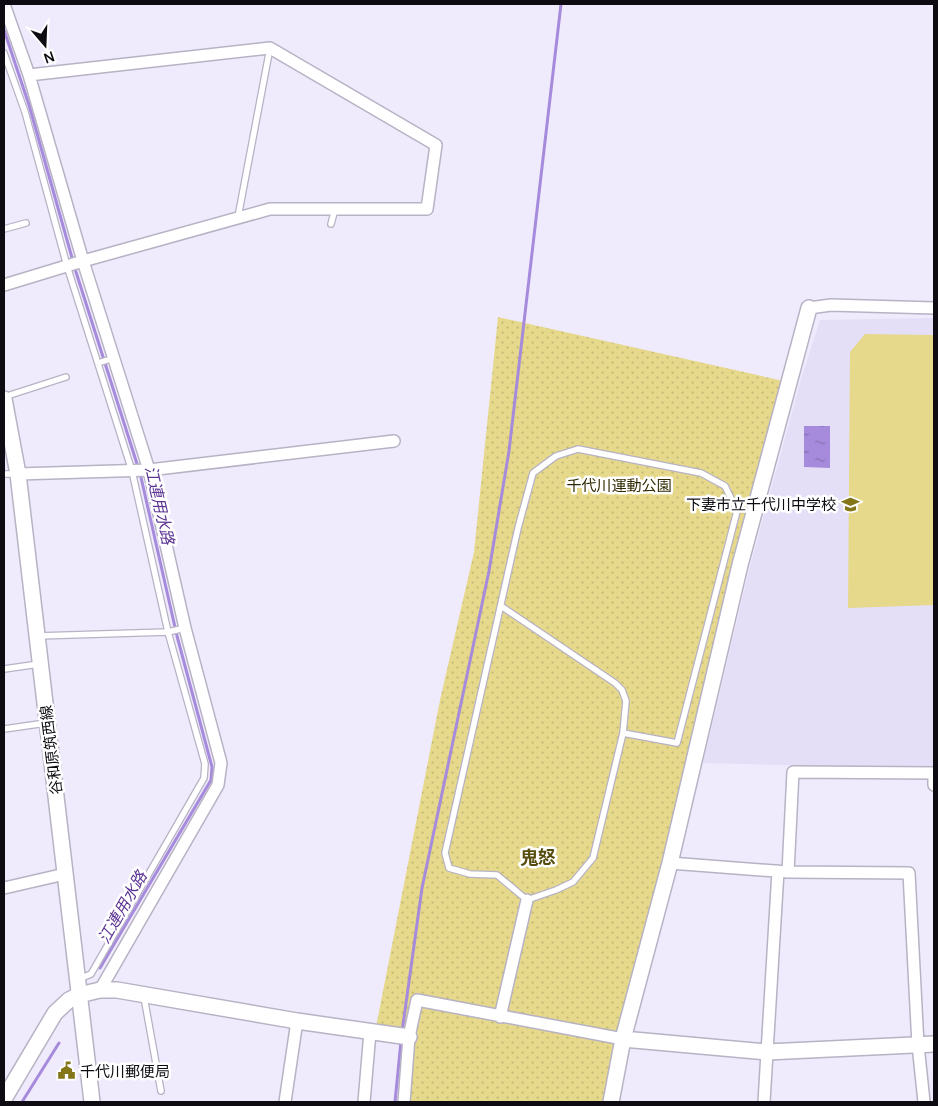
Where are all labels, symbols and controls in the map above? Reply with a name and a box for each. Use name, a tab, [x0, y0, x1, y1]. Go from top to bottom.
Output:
north arrow	[20, 20, 70, 70]
text: N	[42, 47, 57, 68]
water label: 江連用水路	[140, 464, 180, 548]
park label: 千代川運動公園	[566, 475, 672, 496]
place label: 下妻市立千代川中学校	[686, 494, 836, 515]
school or university icon: 下妻市立千代川中学校	[840, 494, 860, 514]
street label: 谷和原筑西線	[35, 704, 67, 796]
district label: 鬼怒	[520, 845, 556, 869]
water label: 江連用水路	[92, 865, 153, 947]
public building icon: 千代川郵便局	[56, 1061, 76, 1081]
place label: 千代川郵便局	[80, 1061, 170, 1082]

